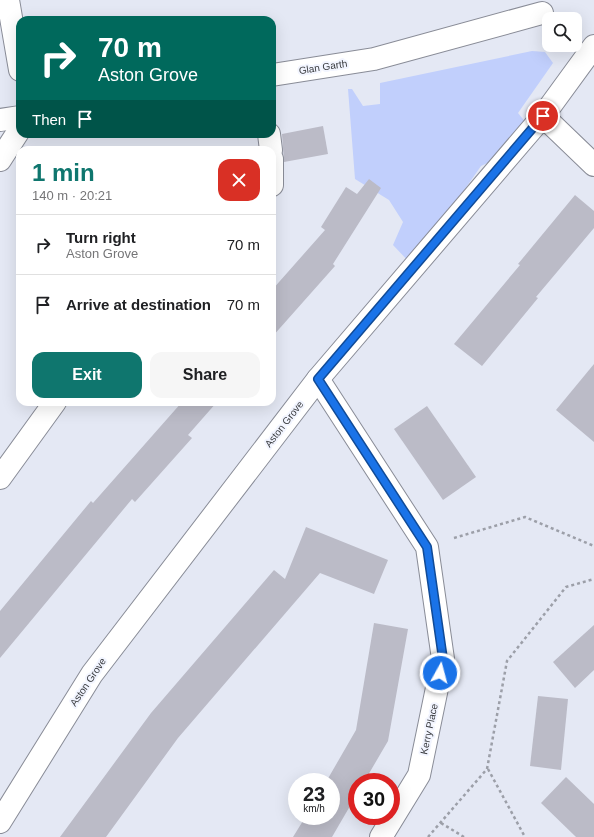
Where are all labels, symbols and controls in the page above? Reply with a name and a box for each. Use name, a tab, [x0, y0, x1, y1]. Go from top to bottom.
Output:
map controls	[542, 12, 582, 52]
button: search	[542, 12, 582, 52]
icon: right	[32, 32, 84, 84]
text: 70 m	[98, 32, 162, 63]
street label: Glan Garth	[298, 58, 348, 76]
text: Aston Grove	[98, 65, 198, 85]
pin	[526, 99, 560, 133]
icon: arrive	[532, 105, 554, 127]
icon: arrive	[74, 108, 96, 130]
text: Then	[32, 111, 66, 128]
text: 1 min	[32, 159, 95, 186]
button: close	[218, 159, 260, 201]
text: 140 m · 20:21	[32, 188, 112, 203]
text: Turn right	[66, 229, 136, 246]
icon: right	[32, 234, 54, 256]
text: 70 m	[227, 236, 260, 253]
text: Aston Grove	[66, 246, 138, 261]
icon: arrive	[32, 294, 54, 316]
text: Arrive at destination	[66, 296, 211, 313]
text: 70 m	[227, 296, 260, 313]
button: Exit	[32, 352, 142, 398]
button: Share	[150, 352, 260, 398]
street label: Aston Grove	[263, 398, 306, 449]
position arrow	[419, 652, 461, 694]
street label: Aston Grove	[68, 656, 108, 708]
street label: Kerry Place	[418, 702, 440, 755]
speed limit sign: 30	[348, 773, 400, 825]
text: 23	[303, 783, 325, 805]
text: km/h	[303, 803, 325, 814]

